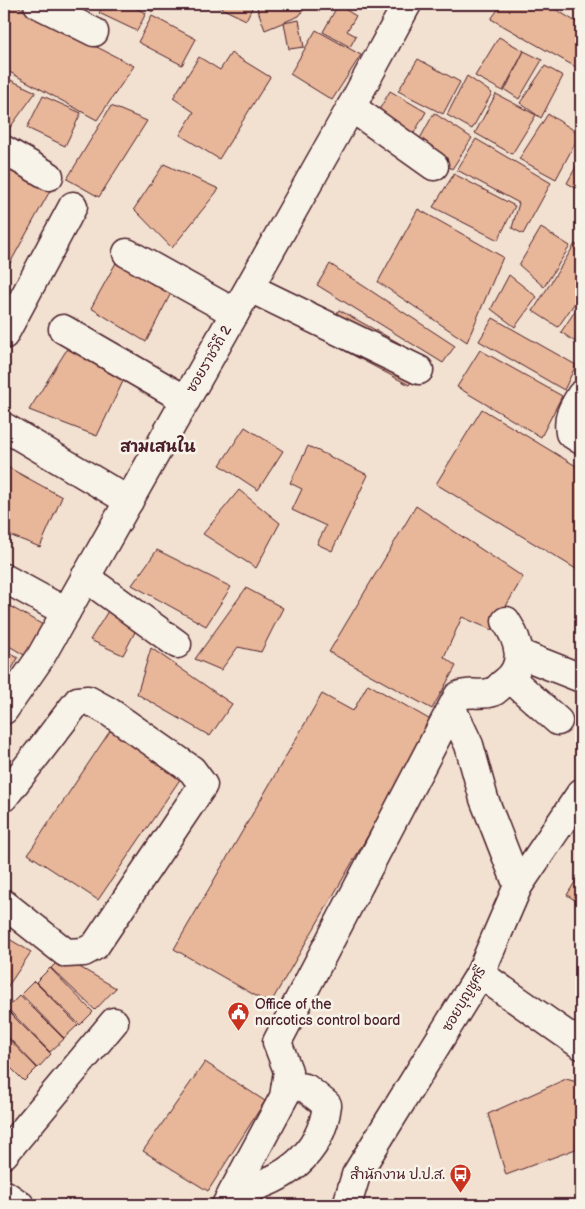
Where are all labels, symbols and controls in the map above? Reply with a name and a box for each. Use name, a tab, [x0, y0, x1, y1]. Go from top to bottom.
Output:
street label: ซอยราชวิถี 2	[183, 322, 236, 396]
district label: สามเสนใน	[120, 435, 196, 457]
street label: ซอยบุญชูศรี	[439, 963, 491, 1035]
place label: Office of the narcotics control board	[255, 996, 400, 1029]
public building icon: Office of the narcotics control board	[227, 1000, 251, 1031]
bus stop icon: สำนักงาน ป.ป.ส.	[449, 1162, 473, 1193]
place label: สำนักงาน ป.ป.ส.	[350, 1166, 445, 1183]

